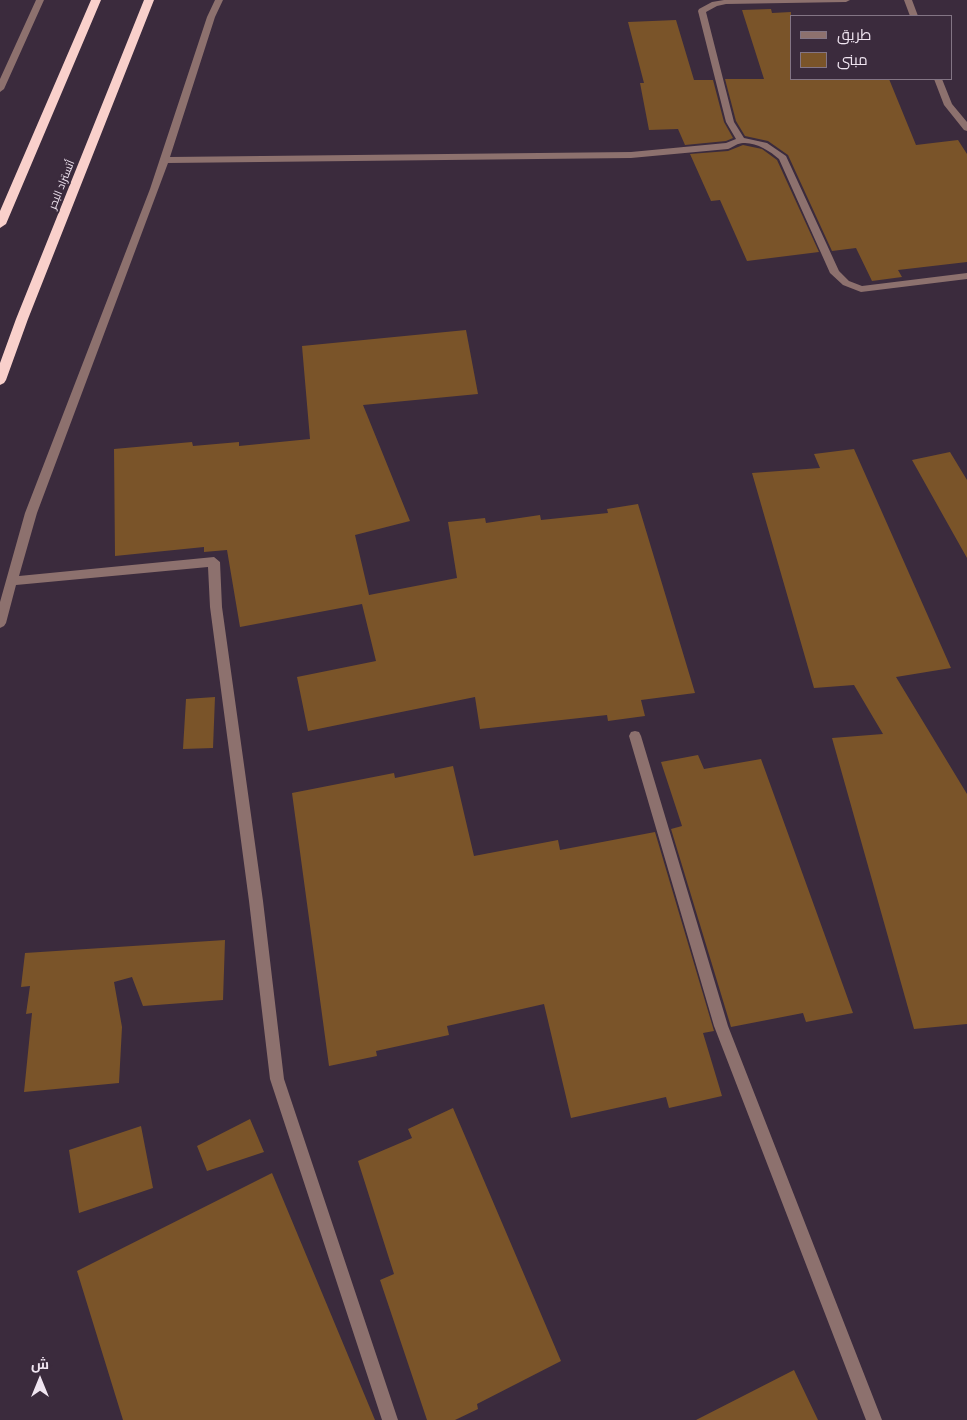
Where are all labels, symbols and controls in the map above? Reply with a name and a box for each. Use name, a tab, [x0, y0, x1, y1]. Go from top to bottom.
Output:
legend	[790, 15, 952, 80]
text: طريق	[837, 26, 871, 44]
text: مبنى	[837, 51, 868, 69]
street label: أتستراد البحر	[46, 158, 78, 212]
north arrow	[15, 1355, 65, 1405]
text: ش	[31, 1356, 49, 1373]

